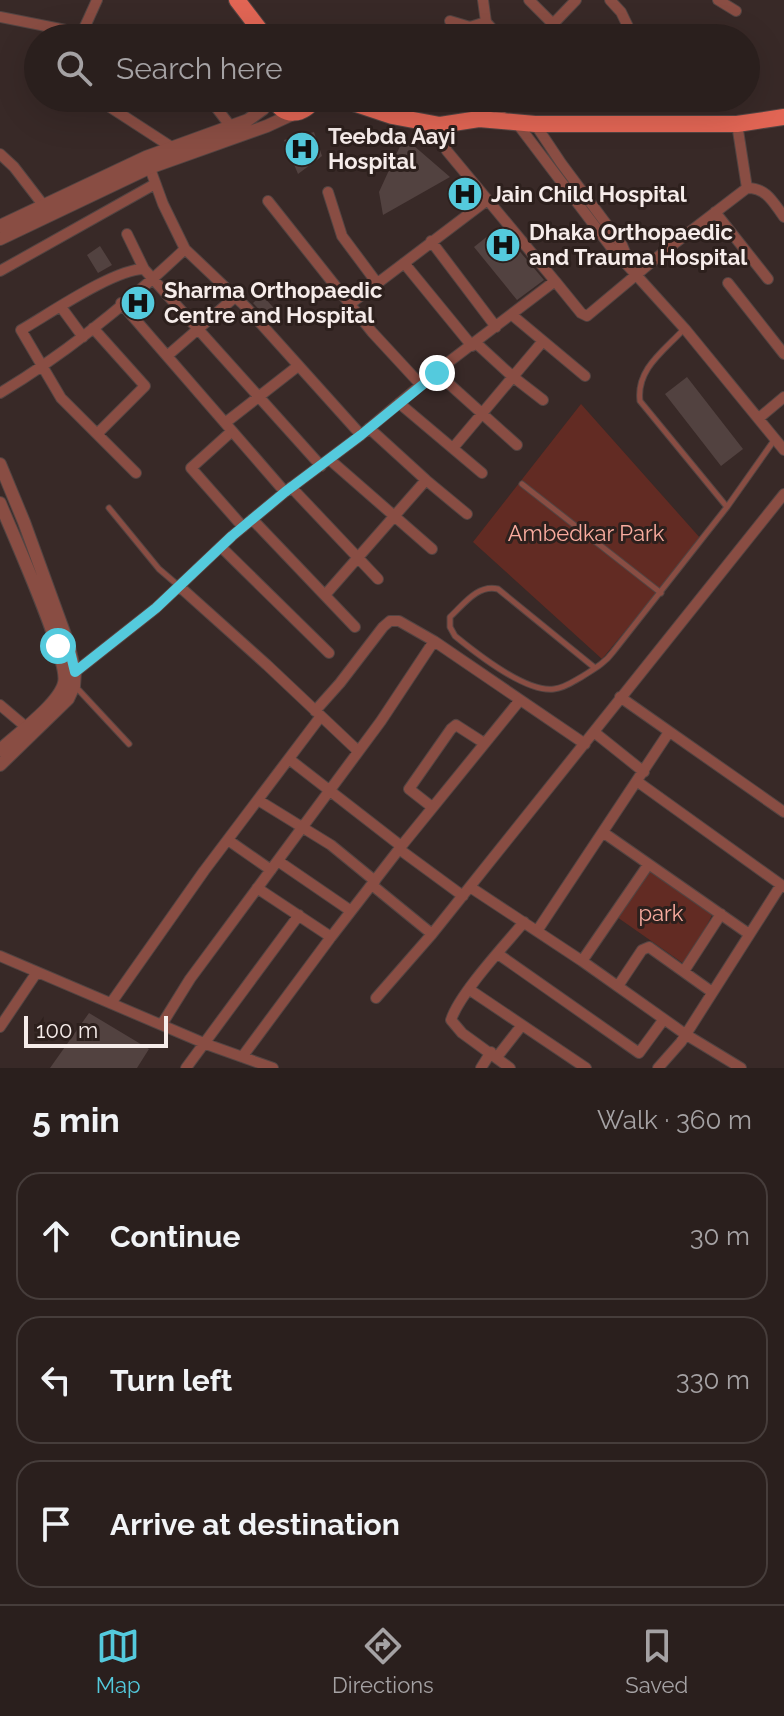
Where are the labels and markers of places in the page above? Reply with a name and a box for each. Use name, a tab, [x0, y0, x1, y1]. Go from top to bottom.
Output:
place label: Teebda Aayi Hospital	[328, 123, 456, 174]
hospital icon: Teebda Aayi Hospital	[283, 130, 321, 168]
hospital icon: Jain Child Hospital	[446, 175, 484, 213]
place label: Jain Child Hospital	[491, 181, 688, 207]
place label: Dhaka Orthopaedic and Trauma Hospital	[529, 219, 748, 270]
hospital icon: Dhaka Orthopaedic and Trauma Hospital	[484, 226, 522, 264]
place label: Sharma Orthopaedic Centre and Hospital	[164, 277, 382, 328]
hospital icon: Sharma Orthopaedic Centre and Hospital	[119, 284, 157, 322]

